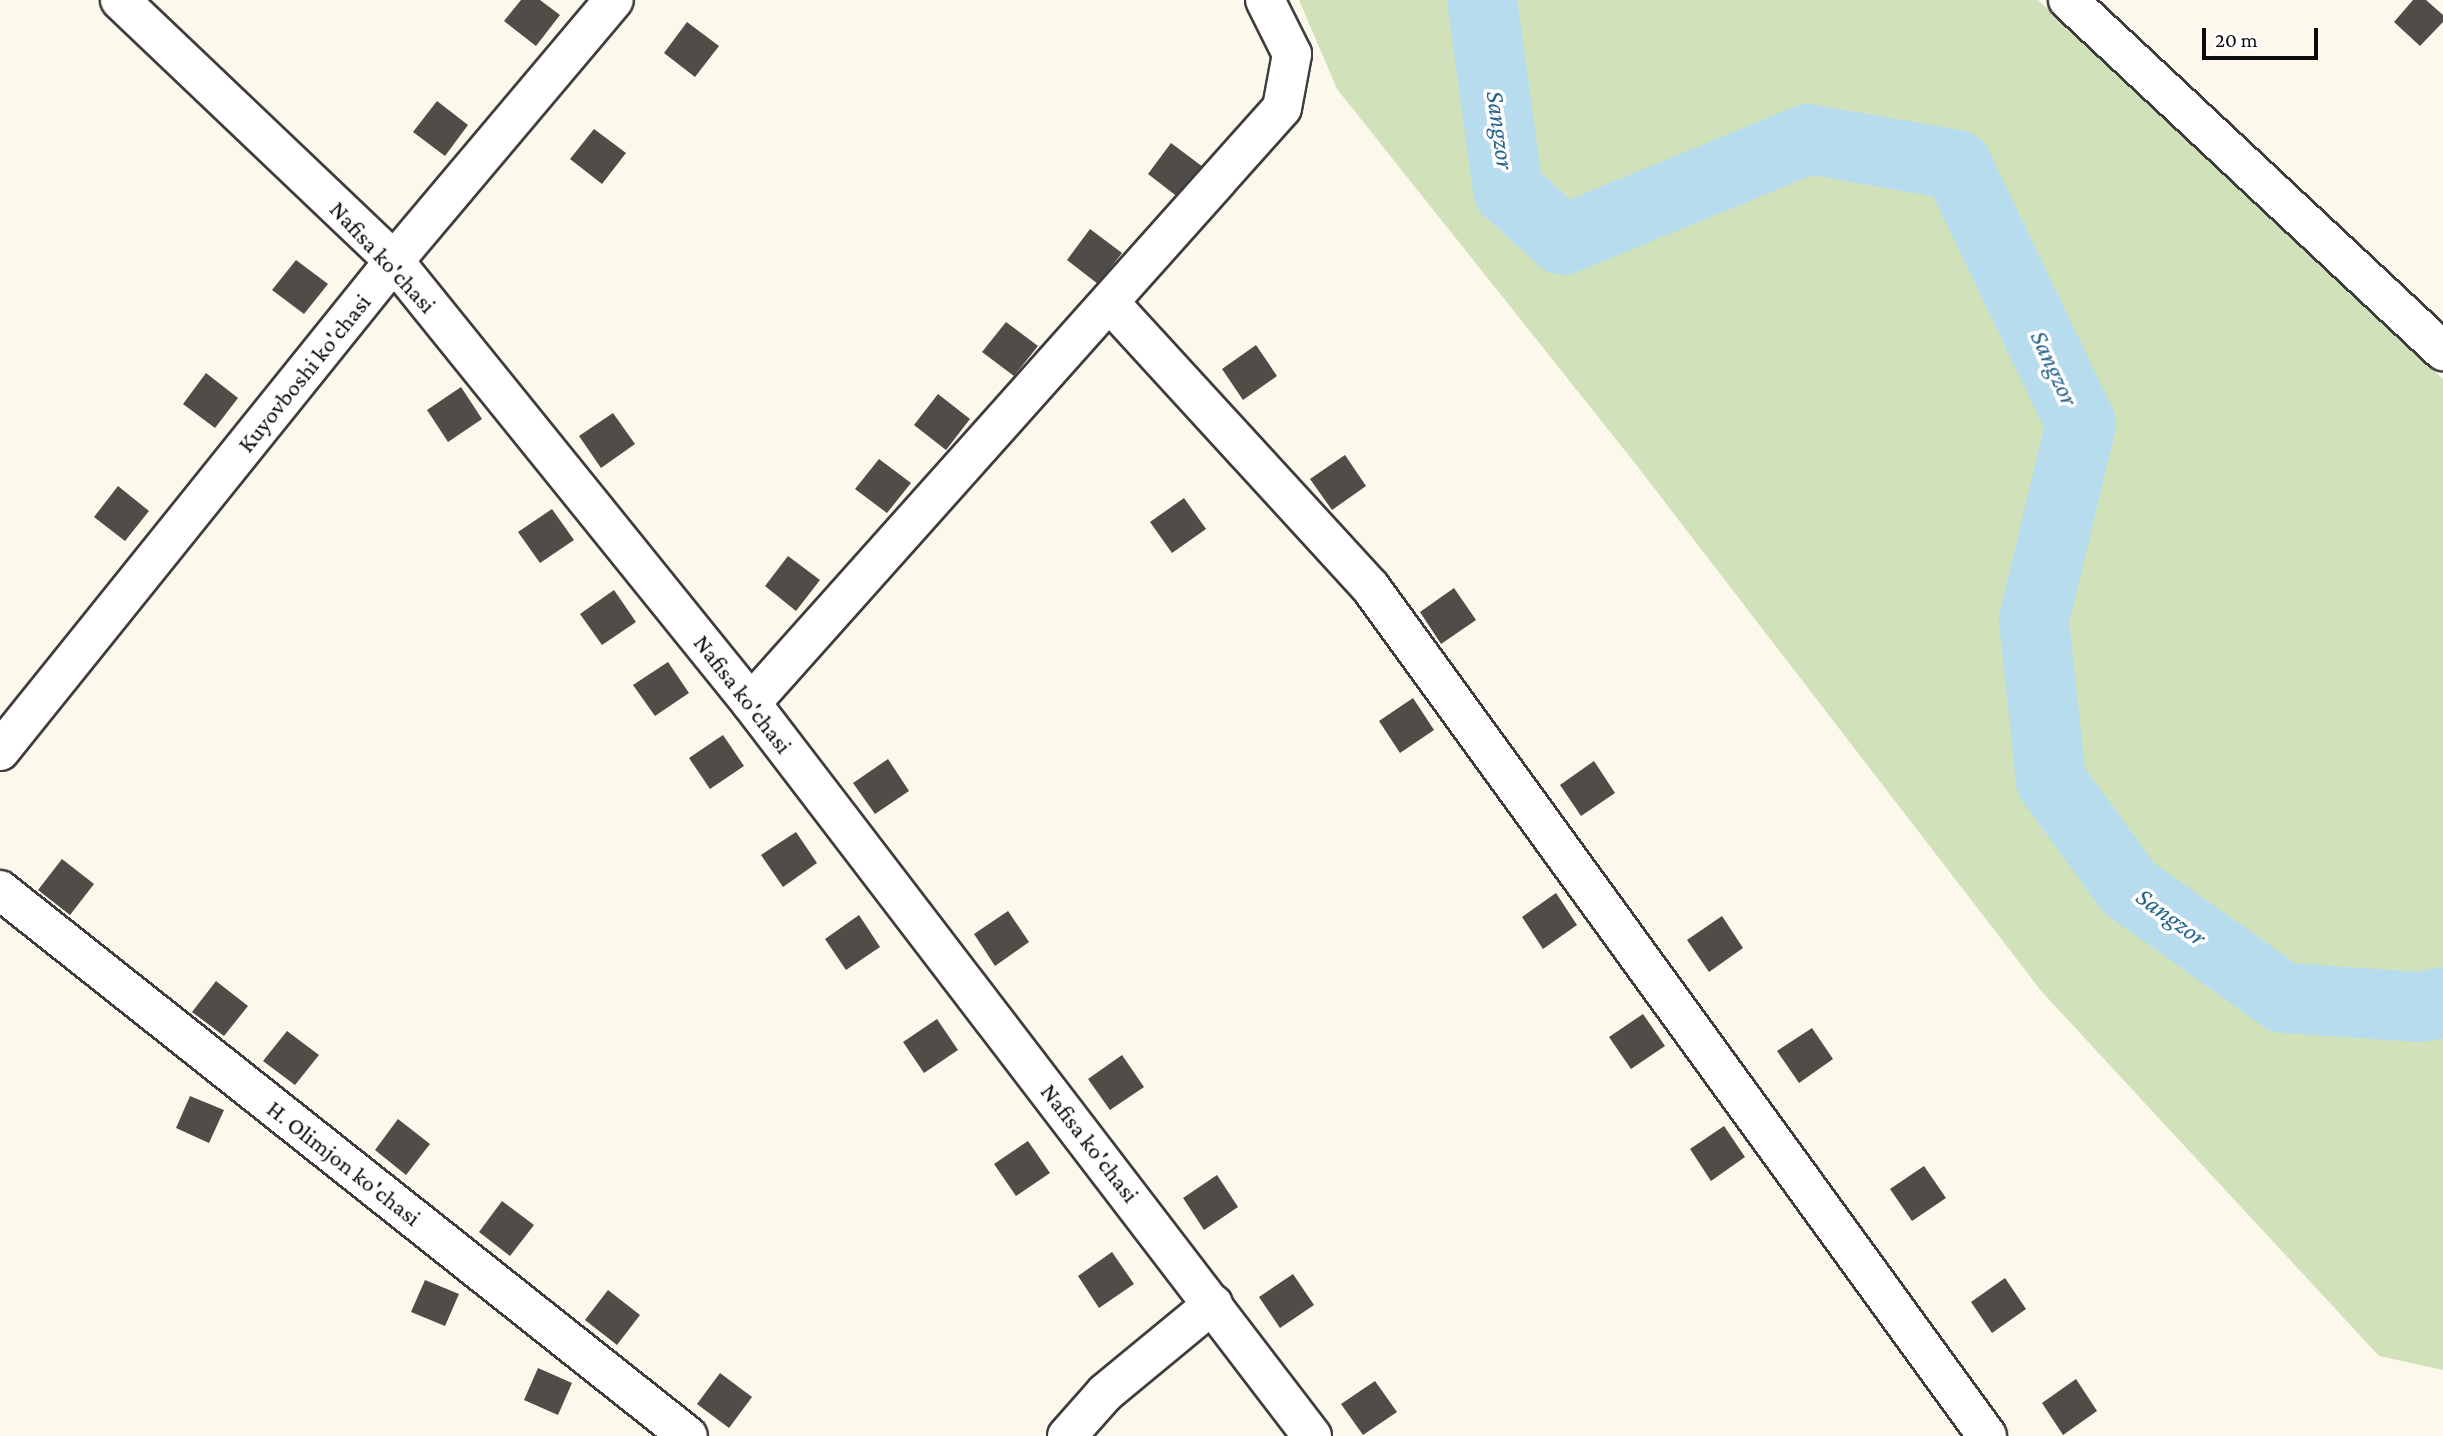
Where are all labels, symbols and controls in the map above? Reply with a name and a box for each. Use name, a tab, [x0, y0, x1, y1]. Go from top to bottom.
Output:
scale bar	[2205, 14, 2320, 58]
text: 20 m	[2215, 28, 2258, 52]
water label: Sangzor	[1479, 89, 1521, 171]
street label: Nafisa ko'chasi	[324, 195, 442, 319]
street label: Kuyovboshi ko'chasi	[231, 288, 377, 458]
water label: Sangzor	[2023, 326, 2085, 410]
street label: Nafisa ko'chasi	[688, 629, 798, 759]
water label: Sangzor	[2130, 881, 2212, 953]
street label: Nafisa ko'chasi	[1035, 1078, 1145, 1208]
street label: H. Olimjon ko'chasi	[261, 1094, 427, 1232]

